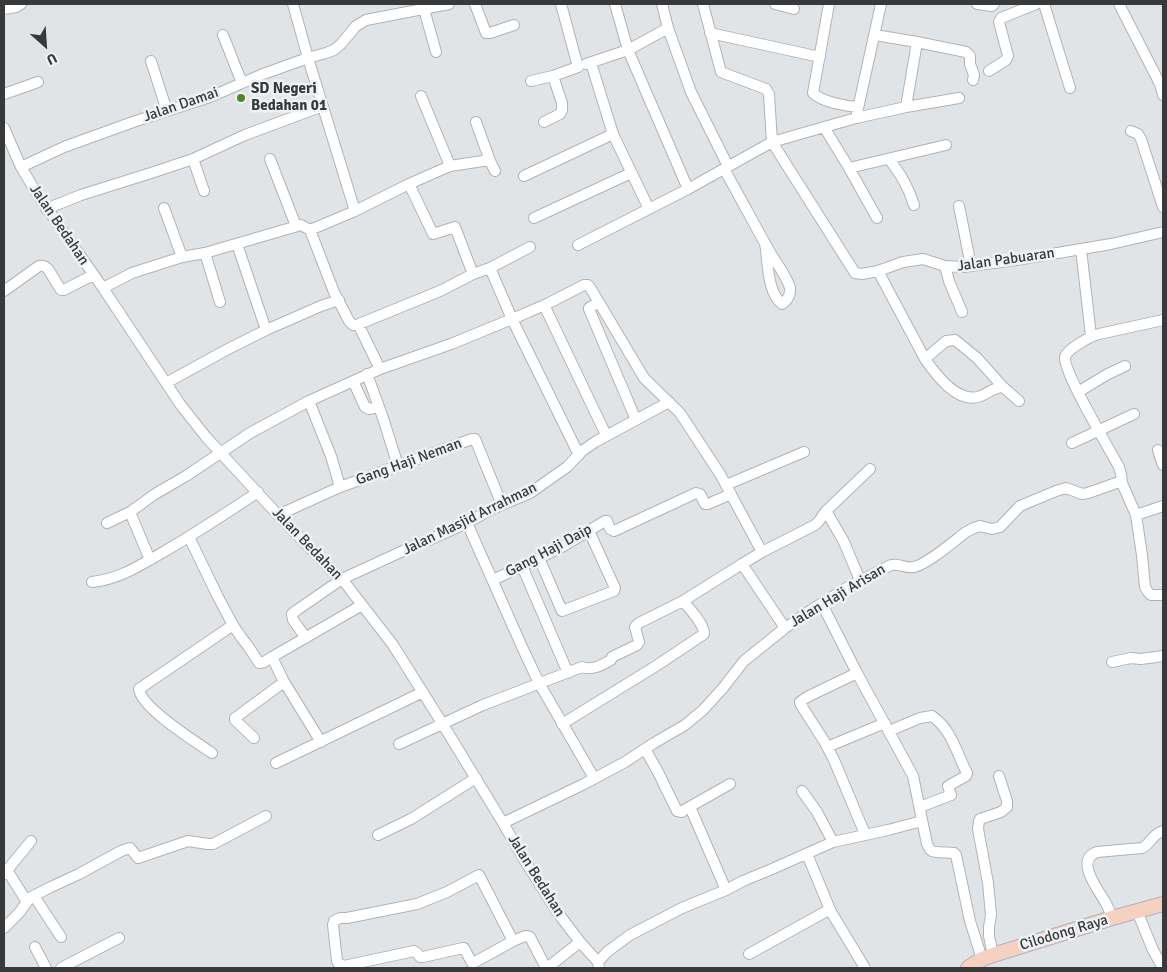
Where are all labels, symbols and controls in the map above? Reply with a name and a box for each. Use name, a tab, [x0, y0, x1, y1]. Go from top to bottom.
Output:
north arrow	[20, 20, 70, 70]
text: U	[44, 49, 60, 69]
place label: SD Negeri Bedahan 01	[251, 80, 327, 115]
street label: Jalan Damai	[141, 84, 221, 126]
marker: SD Negeri Bedahan 01	[235, 92, 247, 104]
street label: Jalan Bedahan	[25, 181, 93, 269]
street label: Jalan Pabuaran	[956, 244, 1056, 276]
street label: Gang Haji Neman	[354, 434, 464, 490]
street label: Jalan Masjid Arrahman	[400, 479, 540, 559]
street label: Jalan Bedahan	[268, 504, 346, 584]
street label: Gang Haji Daip	[503, 521, 595, 581]
street label: Jalan Haji Arisan	[787, 560, 889, 632]
street label: Jalan Bedahan	[504, 832, 568, 920]
street label: Cilodong Raya	[1018, 911, 1110, 955]

